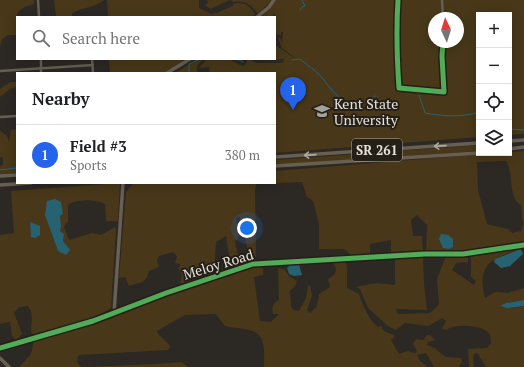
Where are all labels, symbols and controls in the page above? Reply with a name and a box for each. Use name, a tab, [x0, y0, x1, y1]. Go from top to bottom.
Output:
north arrow	[428, 12, 464, 48]
map controls	[476, 12, 512, 156]
button: +	[476, 12, 512, 48]
search box	[16, 16, 276, 60]
icon: search	[30, 27, 52, 49]
text: Search here	[62, 28, 140, 48]
button: −	[476, 48, 512, 84]
pin: 1	[280, 77, 306, 110]
button: locate	[476, 84, 512, 120]
text: Nearby	[32, 87, 90, 110]
place label: Kent State University	[334, 94, 399, 129]
school or university icon: Kent State University	[313, 102, 331, 120]
button: layers	[476, 120, 512, 156]
text: Field #3	[70, 136, 127, 156]
road number: SR 261	[352, 139, 402, 161]
one-way arrow	[434, 142, 447, 149]
text: 1	[41, 146, 49, 164]
text: 380 m	[225, 146, 260, 164]
one-way arrow	[304, 151, 317, 158]
text: Sports	[70, 156, 107, 174]
your location	[237, 218, 257, 238]
street label: Meloy Road	[181, 244, 256, 284]

